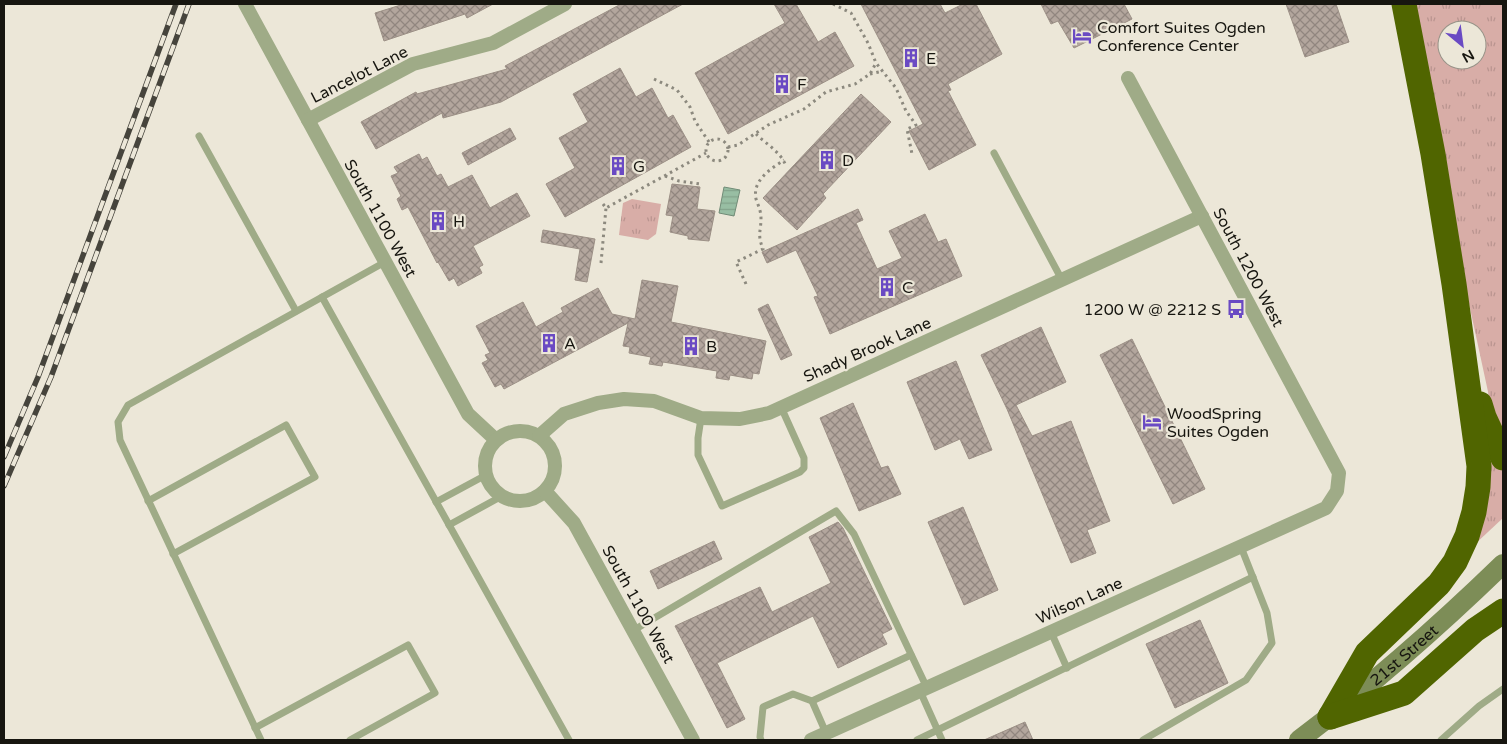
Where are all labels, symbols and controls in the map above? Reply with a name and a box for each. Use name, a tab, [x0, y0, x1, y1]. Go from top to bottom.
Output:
place label: Comfort Suites Ogden Conference Center	[1097, 18, 1266, 56]
north arrow	[1437, 20, 1487, 70]
hotel icon: Comfort Suites Ogden Conference Center	[1071, 25, 1093, 47]
street label: Lancelot Lane	[308, 42, 411, 108]
text: N	[1459, 46, 1477, 66]
building icon: E	[900, 47, 922, 69]
place label: E	[926, 49, 936, 69]
building icon: F	[771, 73, 793, 95]
place label: F	[797, 75, 807, 95]
building icon: D	[816, 149, 838, 171]
place label: D	[842, 151, 854, 171]
building icon: G	[607, 155, 629, 177]
street label: South 1100 West	[339, 156, 421, 281]
place label: G	[633, 157, 645, 177]
street label: South 1200 West	[1208, 205, 1288, 330]
building icon: H	[427, 210, 449, 232]
place label: H	[453, 212, 465, 232]
building icon: C	[876, 276, 898, 298]
place label: C	[902, 278, 913, 298]
bus stop icon: 1200 W @ 2212 S	[1225, 298, 1247, 320]
place label: 1200 W @ 2212 S	[1084, 300, 1221, 320]
street label: Shady Brook Lane	[801, 313, 934, 387]
building icon: A	[538, 332, 560, 354]
place label: A	[564, 334, 576, 354]
building icon: B	[680, 335, 702, 357]
place label: B	[706, 337, 717, 357]
place label: WoodSpring Suites Ogden	[1167, 404, 1269, 442]
hotel icon: WoodSpring Suites Ogden	[1141, 411, 1163, 433]
street label: South 1100 West	[597, 542, 679, 667]
street label: Wilson Lane	[1033, 573, 1126, 629]
street label: 21st Street	[1366, 621, 1443, 691]

